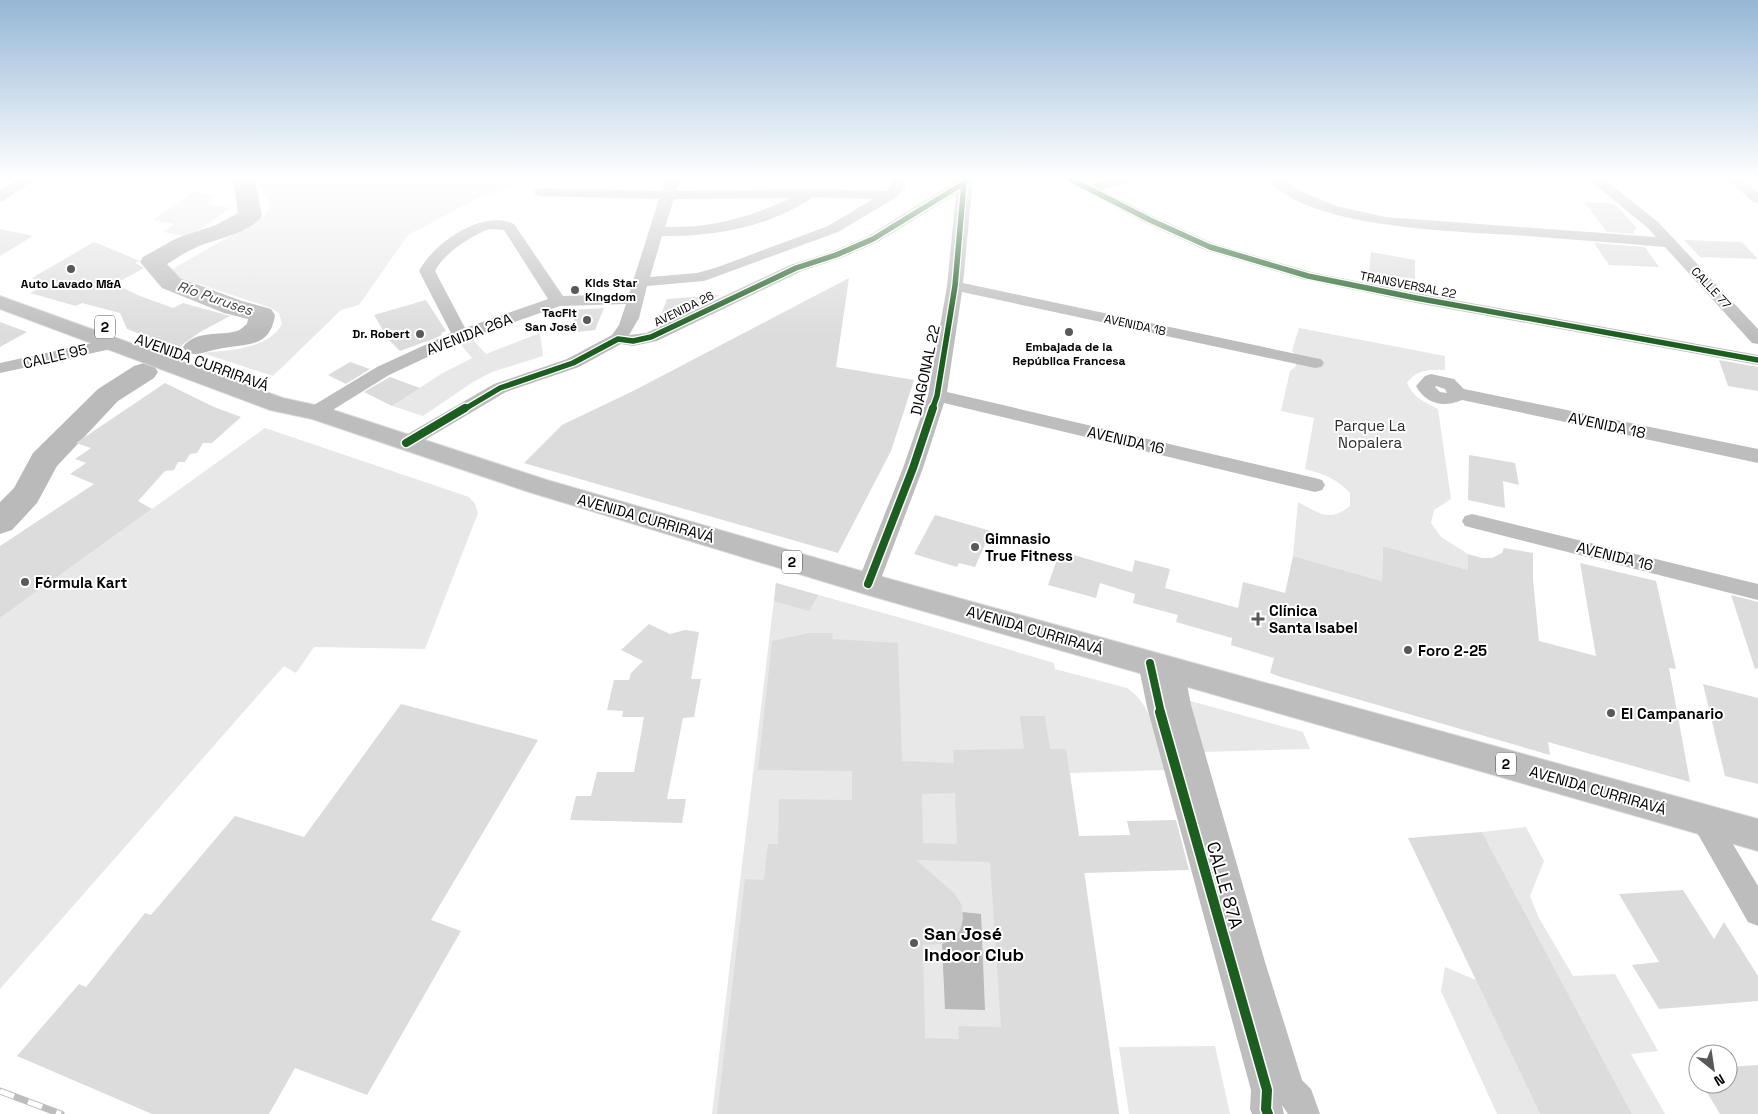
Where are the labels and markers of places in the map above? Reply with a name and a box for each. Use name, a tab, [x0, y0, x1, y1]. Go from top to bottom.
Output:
marker: Auto Lavado M&A	[65, 263, 77, 275]
place label: Kids Star Kingdom	[585, 275, 637, 305]
place label: Auto Lavado M&A	[21, 276, 122, 292]
marker: Kids Star Kingdom	[569, 284, 581, 296]
place label: TacFit San José	[525, 305, 577, 335]
marker: TacFit San José	[581, 314, 593, 326]
place label: Dr. Robert	[352, 326, 410, 342]
marker: Embajada de la República Francesa	[1063, 326, 1075, 338]
marker: Dr. Robert	[414, 328, 426, 340]
place label: Embajada de la República Francesa	[1012, 339, 1126, 369]
place label: Gimnasio True Fitness	[985, 529, 1073, 565]
marker: Gimnasio True Fitness	[969, 541, 981, 553]
place label: Fórmula Kart	[35, 573, 127, 592]
marker: Fórmula Kart	[19, 576, 31, 588]
place label: Clínica Santa Isabel	[1269, 601, 1358, 637]
marker: Clínica Santa Isabel	[1251, 612, 1265, 626]
place label: Foro 2-25	[1418, 641, 1487, 660]
marker: Foro 2-25	[1402, 644, 1414, 656]
place label: El Campanario	[1621, 704, 1724, 723]
marker: El Campanario	[1605, 707, 1617, 719]
place label: San José Indoor Club	[924, 922, 1024, 966]
marker: San José Indoor Club	[908, 937, 920, 949]

